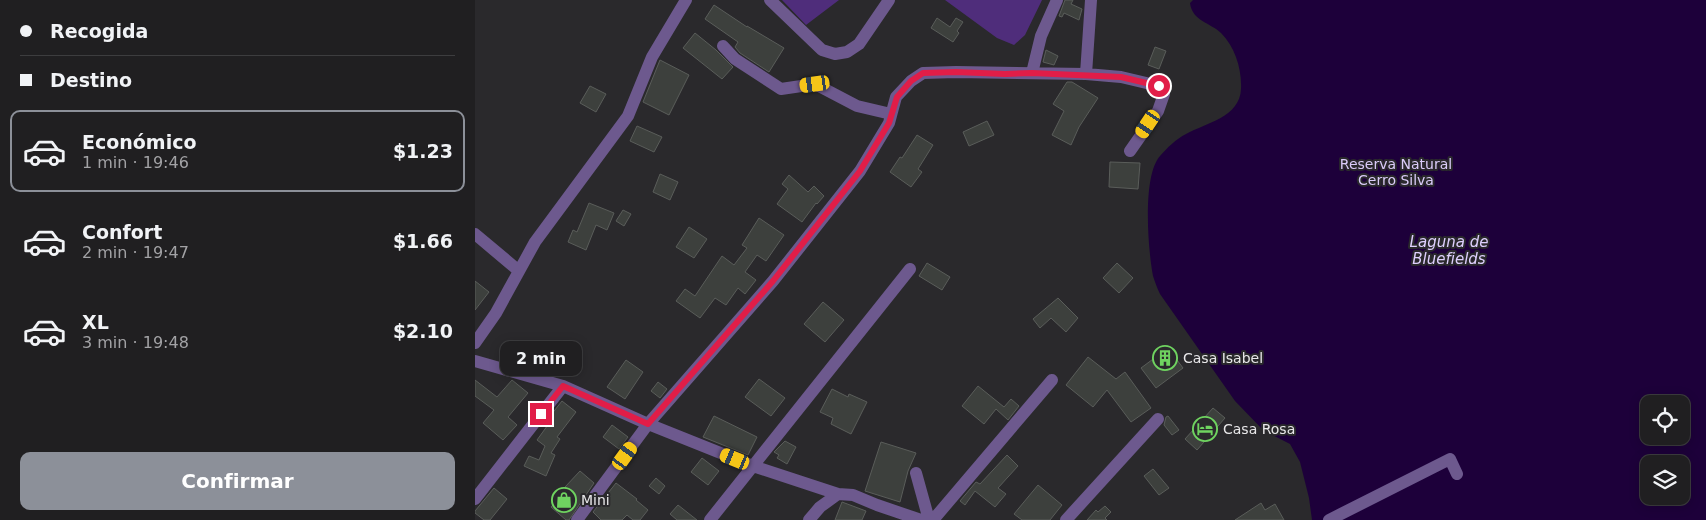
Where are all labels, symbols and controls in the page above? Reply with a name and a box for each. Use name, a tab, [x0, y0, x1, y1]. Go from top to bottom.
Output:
text: Recogida	[50, 20, 148, 42]
text: Destino	[50, 69, 132, 91]
car	[799, 74, 830, 94]
route start	[1148, 75, 1170, 97]
car	[1133, 107, 1162, 141]
icon: car	[22, 129, 67, 174]
text: Económico	[82, 131, 197, 153]
text: $1.23	[393, 140, 453, 162]
text: 1 min · 19:46	[82, 153, 189, 172]
park label: Reserva Natural Cerro Silva	[1340, 156, 1452, 188]
icon: car	[22, 219, 67, 264]
text: Confort	[82, 221, 162, 243]
text: $1.66	[393, 230, 453, 252]
water label: Laguna de Bluefields	[1410, 233, 1488, 268]
text: 2 min · 19:47	[82, 243, 189, 262]
icon: car	[22, 309, 67, 354]
text: XL	[82, 311, 109, 333]
text: $2.10	[393, 320, 453, 342]
text: 3 min · 19:48	[82, 333, 189, 352]
callout: 2 min	[500, 342, 582, 376]
building icon: Casa Isabel	[1152, 345, 1178, 371]
text: 2 min	[516, 349, 566, 368]
place label: Casa Isabel	[1183, 350, 1263, 366]
map controls	[1640, 395, 1690, 505]
button: locate	[1640, 395, 1690, 445]
route end	[530, 403, 552, 425]
hotel icon: Casa Rosa	[1192, 416, 1218, 442]
place label: Casa Rosa	[1223, 421, 1295, 437]
car	[610, 439, 639, 473]
car	[718, 446, 751, 472]
button: Confirmar	[20, 452, 455, 510]
button: layers	[1640, 455, 1690, 505]
shop icon: Mini	[551, 487, 577, 513]
place label: Mini	[581, 492, 610, 508]

